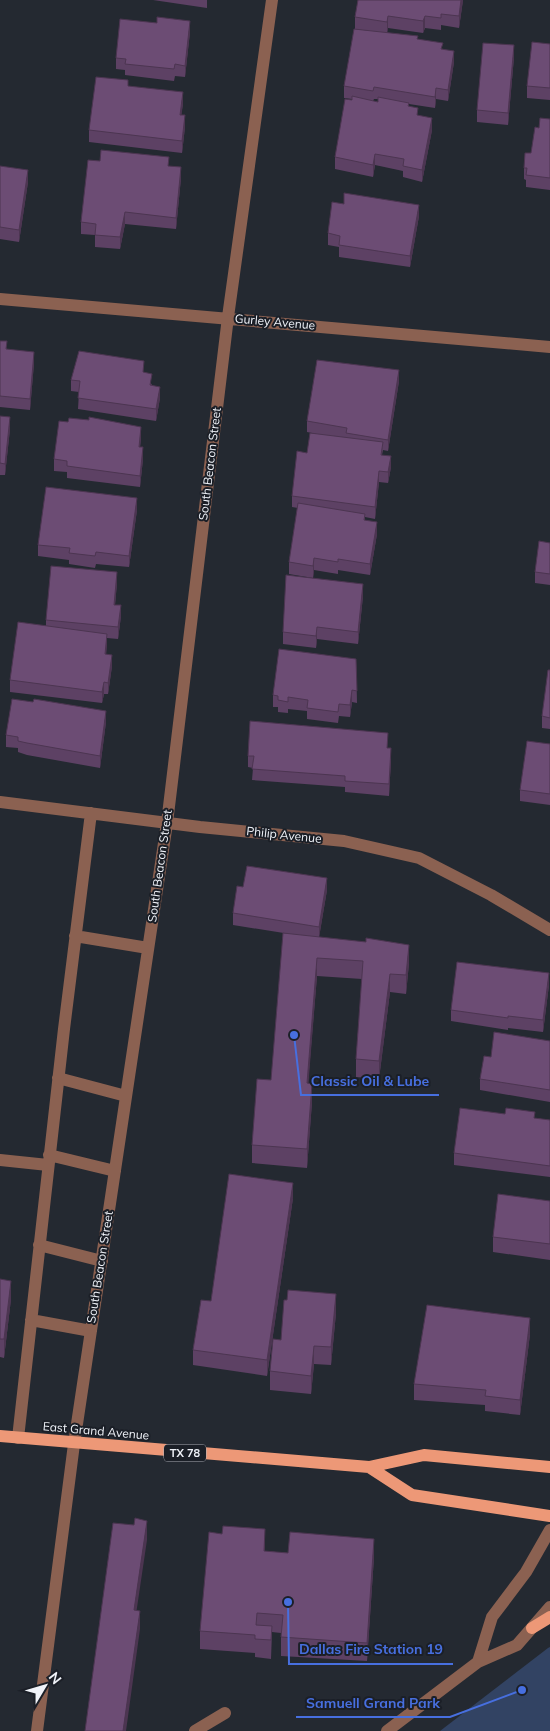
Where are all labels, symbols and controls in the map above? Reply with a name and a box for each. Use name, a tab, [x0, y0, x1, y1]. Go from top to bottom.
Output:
street label: Gurley Avenue	[234, 311, 316, 332]
street label: South Beacon Street	[195, 407, 224, 521]
street label: South Beacon Street	[144, 809, 175, 923]
street label: Philip Avenue	[246, 823, 322, 846]
callout: Classic Oil & Lube	[301, 1066, 439, 1095]
text: Classic Oil & Lube	[311, 1072, 430, 1090]
street label: South Beacon Street	[83, 1210, 116, 1324]
street label: East Grand Avenue	[42, 1418, 150, 1443]
road number: TX 78	[164, 1445, 206, 1462]
callout: Dallas Fire Station 19	[289, 1635, 453, 1664]
text: Dallas Fire Station 19	[299, 1640, 443, 1658]
north arrow	[20, 1661, 70, 1711]
text: N	[45, 1668, 66, 1688]
callout: Samuell Grand Park	[296, 1688, 450, 1717]
text: Samuell Grand Park	[306, 1694, 440, 1712]

